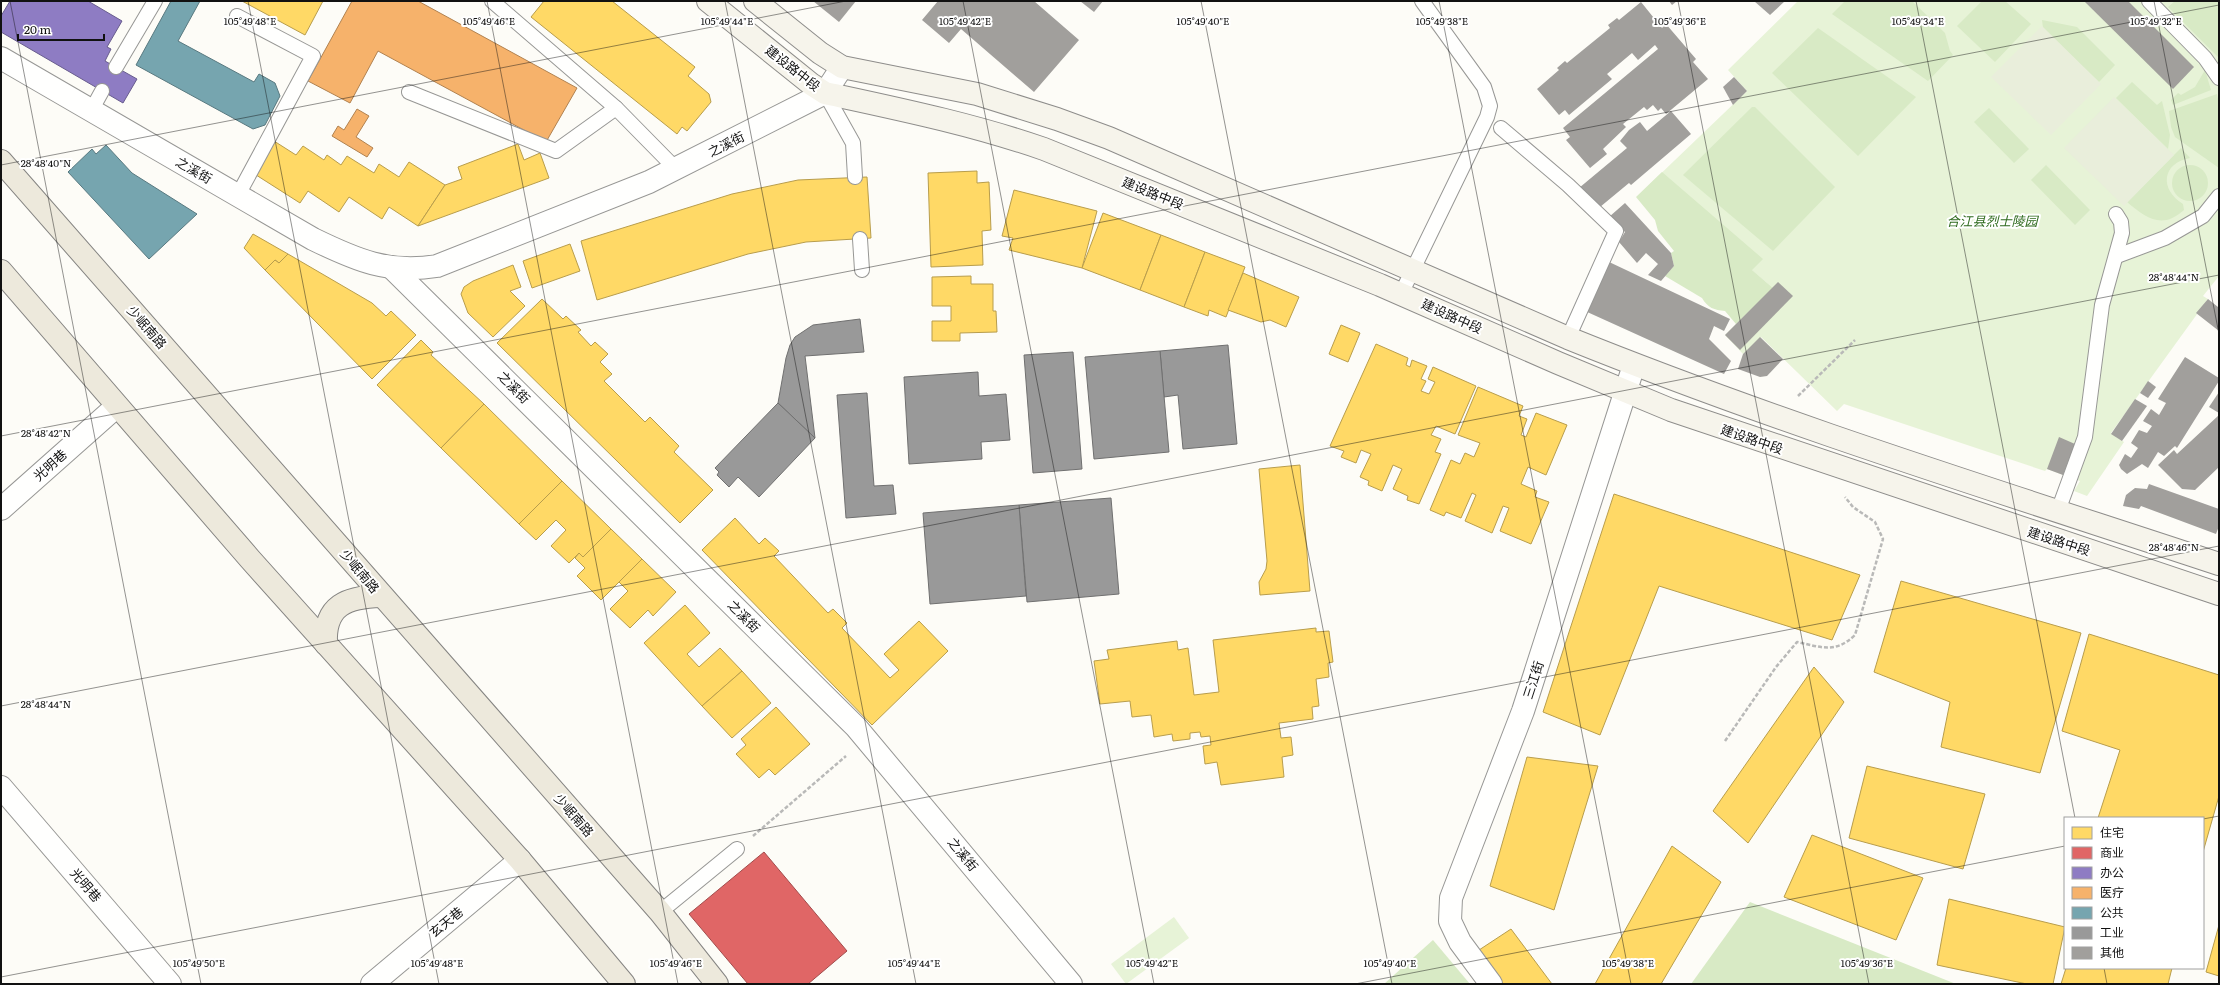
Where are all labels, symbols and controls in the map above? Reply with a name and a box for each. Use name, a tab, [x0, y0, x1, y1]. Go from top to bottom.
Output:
text: 105°49'48"E	[224, 13, 276, 28]
text: 105°49'46"E	[463, 13, 515, 28]
text: 105°49'44"E	[701, 13, 753, 28]
text: 105°49'42"E	[939, 13, 991, 28]
text: 105°49'40"E	[1177, 13, 1229, 28]
text: 105°49'38"E	[1416, 13, 1468, 28]
text: 105°49'36"E	[1654, 13, 1706, 28]
text: 105°49'34"E	[1892, 13, 1944, 28]
text: 105°49'32"E	[2130, 13, 2182, 28]
scale bar	[18, 16, 104, 42]
text: 20 m	[24, 20, 51, 38]
street label: 建设路中段	[762, 40, 825, 95]
street label: 之溪街	[704, 126, 747, 161]
street label: 之溪街	[173, 152, 216, 188]
text: 28°48'40"N	[21, 155, 71, 170]
street label: 建设路中段	[1119, 172, 1187, 214]
park label: 合江县烈士陵园	[1946, 211, 2039, 230]
text: 28°48'44"N	[2149, 269, 2199, 284]
street label: 建设路中段	[1419, 294, 1486, 337]
street label: 少岷南路	[123, 301, 172, 353]
street label: 之溪街	[494, 366, 535, 407]
street label: 建设路中段	[1718, 419, 1786, 458]
text: 28°48'42"N	[21, 425, 71, 440]
street label: 光明巷	[29, 445, 71, 485]
street label: 建设路中段	[2025, 521, 2093, 560]
text: 28°48'46"N	[2149, 539, 2199, 554]
street label: 少岷南路	[336, 545, 384, 597]
street label: 之溪街	[724, 595, 765, 636]
street label: 三江街	[1517, 658, 1548, 701]
text: 28°48'44"N	[21, 696, 71, 711]
street label: 少岷南路	[550, 789, 599, 841]
legend	[2064, 817, 2204, 969]
text: 住宅	[2100, 823, 2124, 841]
street label: 之溪街	[944, 833, 983, 875]
text: 商业	[2100, 843, 2124, 861]
text: 办公	[2100, 863, 2124, 881]
street label: 光明巷	[66, 864, 106, 906]
text: 医疗	[2100, 883, 2124, 901]
street label: 玄天巷	[425, 902, 467, 941]
text: 公共	[2100, 903, 2124, 921]
text: 工业	[2100, 923, 2124, 941]
text: 其他	[2100, 943, 2124, 961]
text: 105°49'50"E	[173, 955, 225, 970]
text: 105°49'48"E	[411, 955, 463, 970]
text: 105°49'46"E	[650, 955, 702, 970]
text: 105°49'44"E	[888, 955, 940, 970]
text: 105°49'42"E	[1126, 955, 1178, 970]
text: 105°49'40"E	[1364, 955, 1416, 970]
text: 105°49'38"E	[1602, 955, 1654, 970]
text: 105°49'36"E	[1841, 955, 1893, 970]

